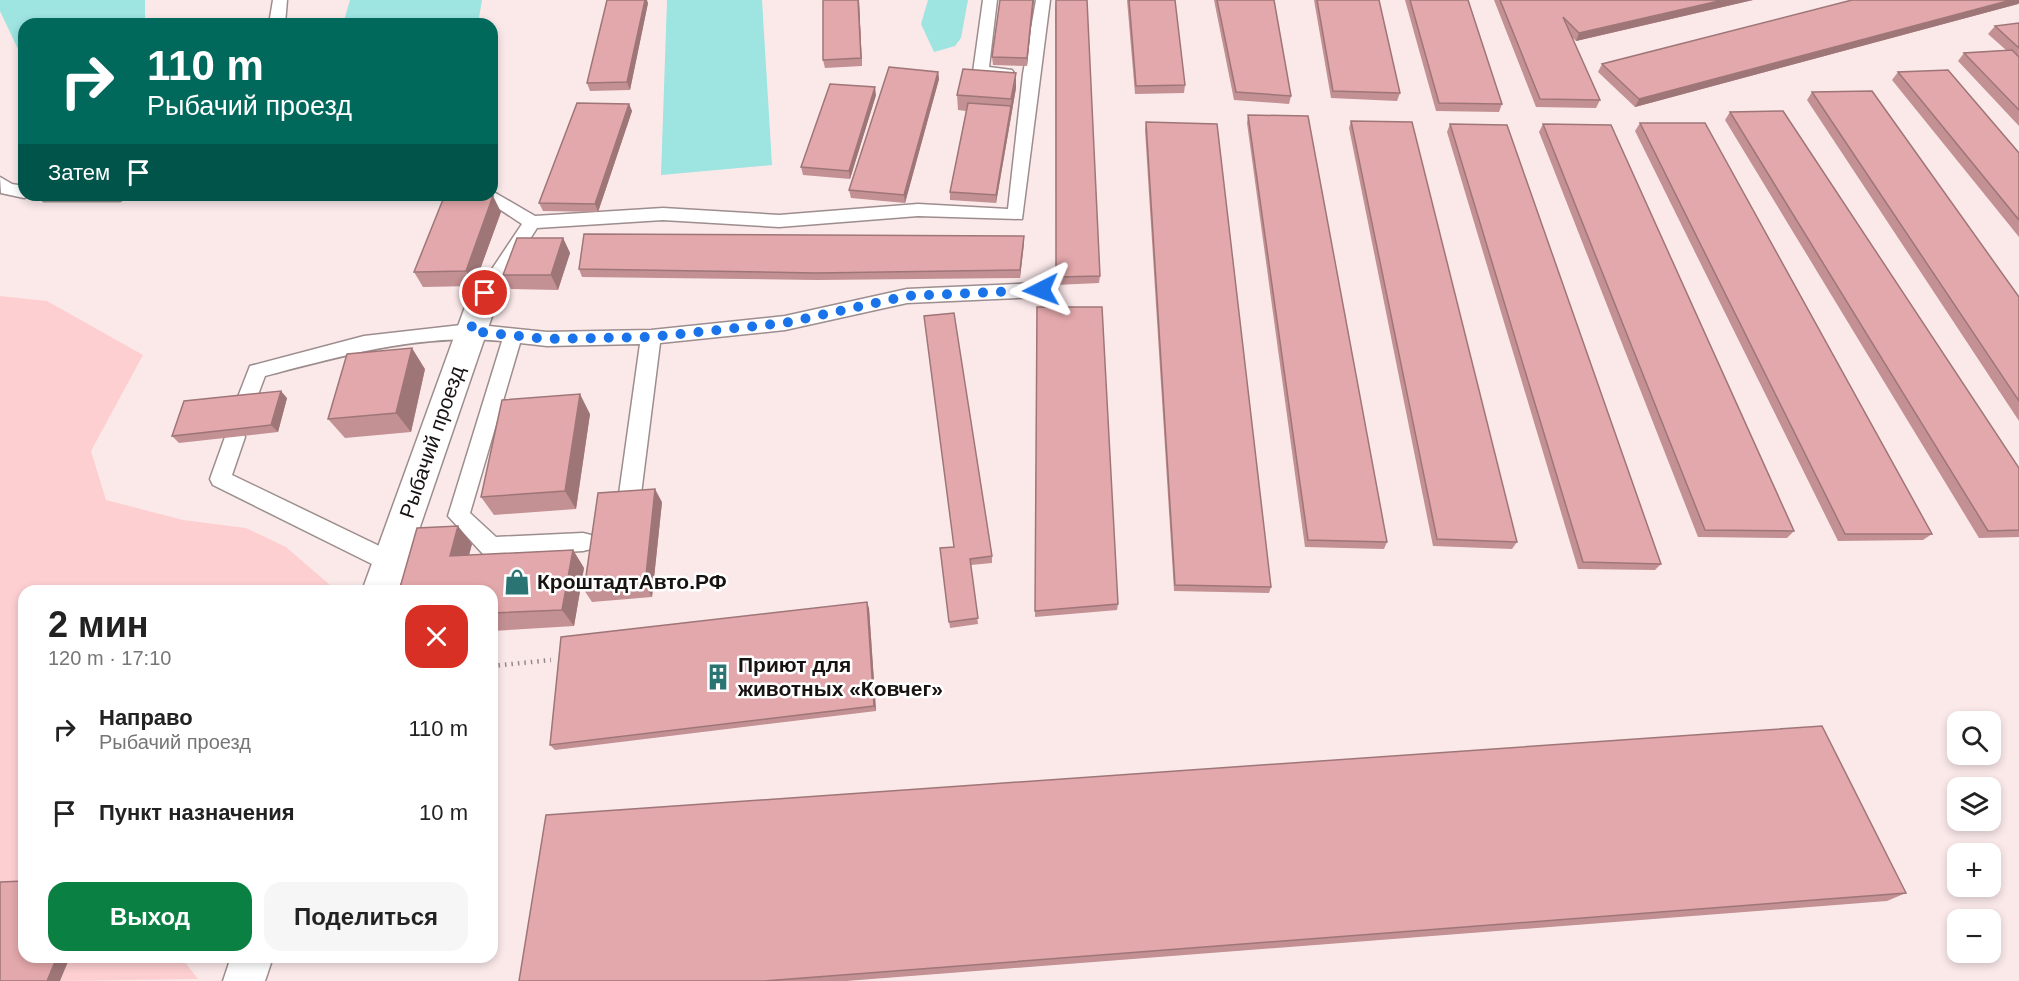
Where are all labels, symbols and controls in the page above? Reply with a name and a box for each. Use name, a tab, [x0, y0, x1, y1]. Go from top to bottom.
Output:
icon: right	[48, 42, 126, 120]
text: 110 m	[147, 42, 264, 89]
text: Рыбачий проезд	[147, 91, 352, 121]
icon: arrive	[122, 156, 155, 189]
text: Затем	[48, 160, 110, 185]
position arrow	[1009, 258, 1073, 322]
pin	[459, 267, 510, 318]
icon: arrive	[468, 276, 501, 309]
street label: Рыбачий проезд	[395, 363, 468, 521]
shop icon: КроштадтАвто.РФ	[502, 567, 532, 597]
place label: КроштадтАвто.РФ	[537, 570, 727, 593]
text: 2 мин	[48, 604, 149, 645]
button: close	[405, 605, 468, 668]
text: 120 m · 17:10	[48, 647, 171, 669]
place label: Приют для животных «Ковчег»	[737, 653, 943, 700]
building icon: Приют для животных «Ковчег»	[703, 662, 733, 692]
text: Направо	[99, 705, 193, 730]
map controls	[1947, 711, 2001, 963]
button: search	[1947, 711, 2001, 765]
icon: right	[48, 713, 81, 746]
text: 110 m	[408, 716, 468, 741]
text: Рыбачий проезд	[99, 731, 251, 753]
button: layers	[1947, 777, 2001, 831]
icon: arrive	[48, 797, 81, 830]
text: Пункт назначения	[99, 800, 295, 825]
text: 10 m	[419, 800, 468, 825]
button: +	[1947, 843, 2001, 897]
button: Выход	[48, 882, 252, 951]
button: Поделиться	[264, 882, 468, 951]
button: −	[1947, 909, 2001, 963]

